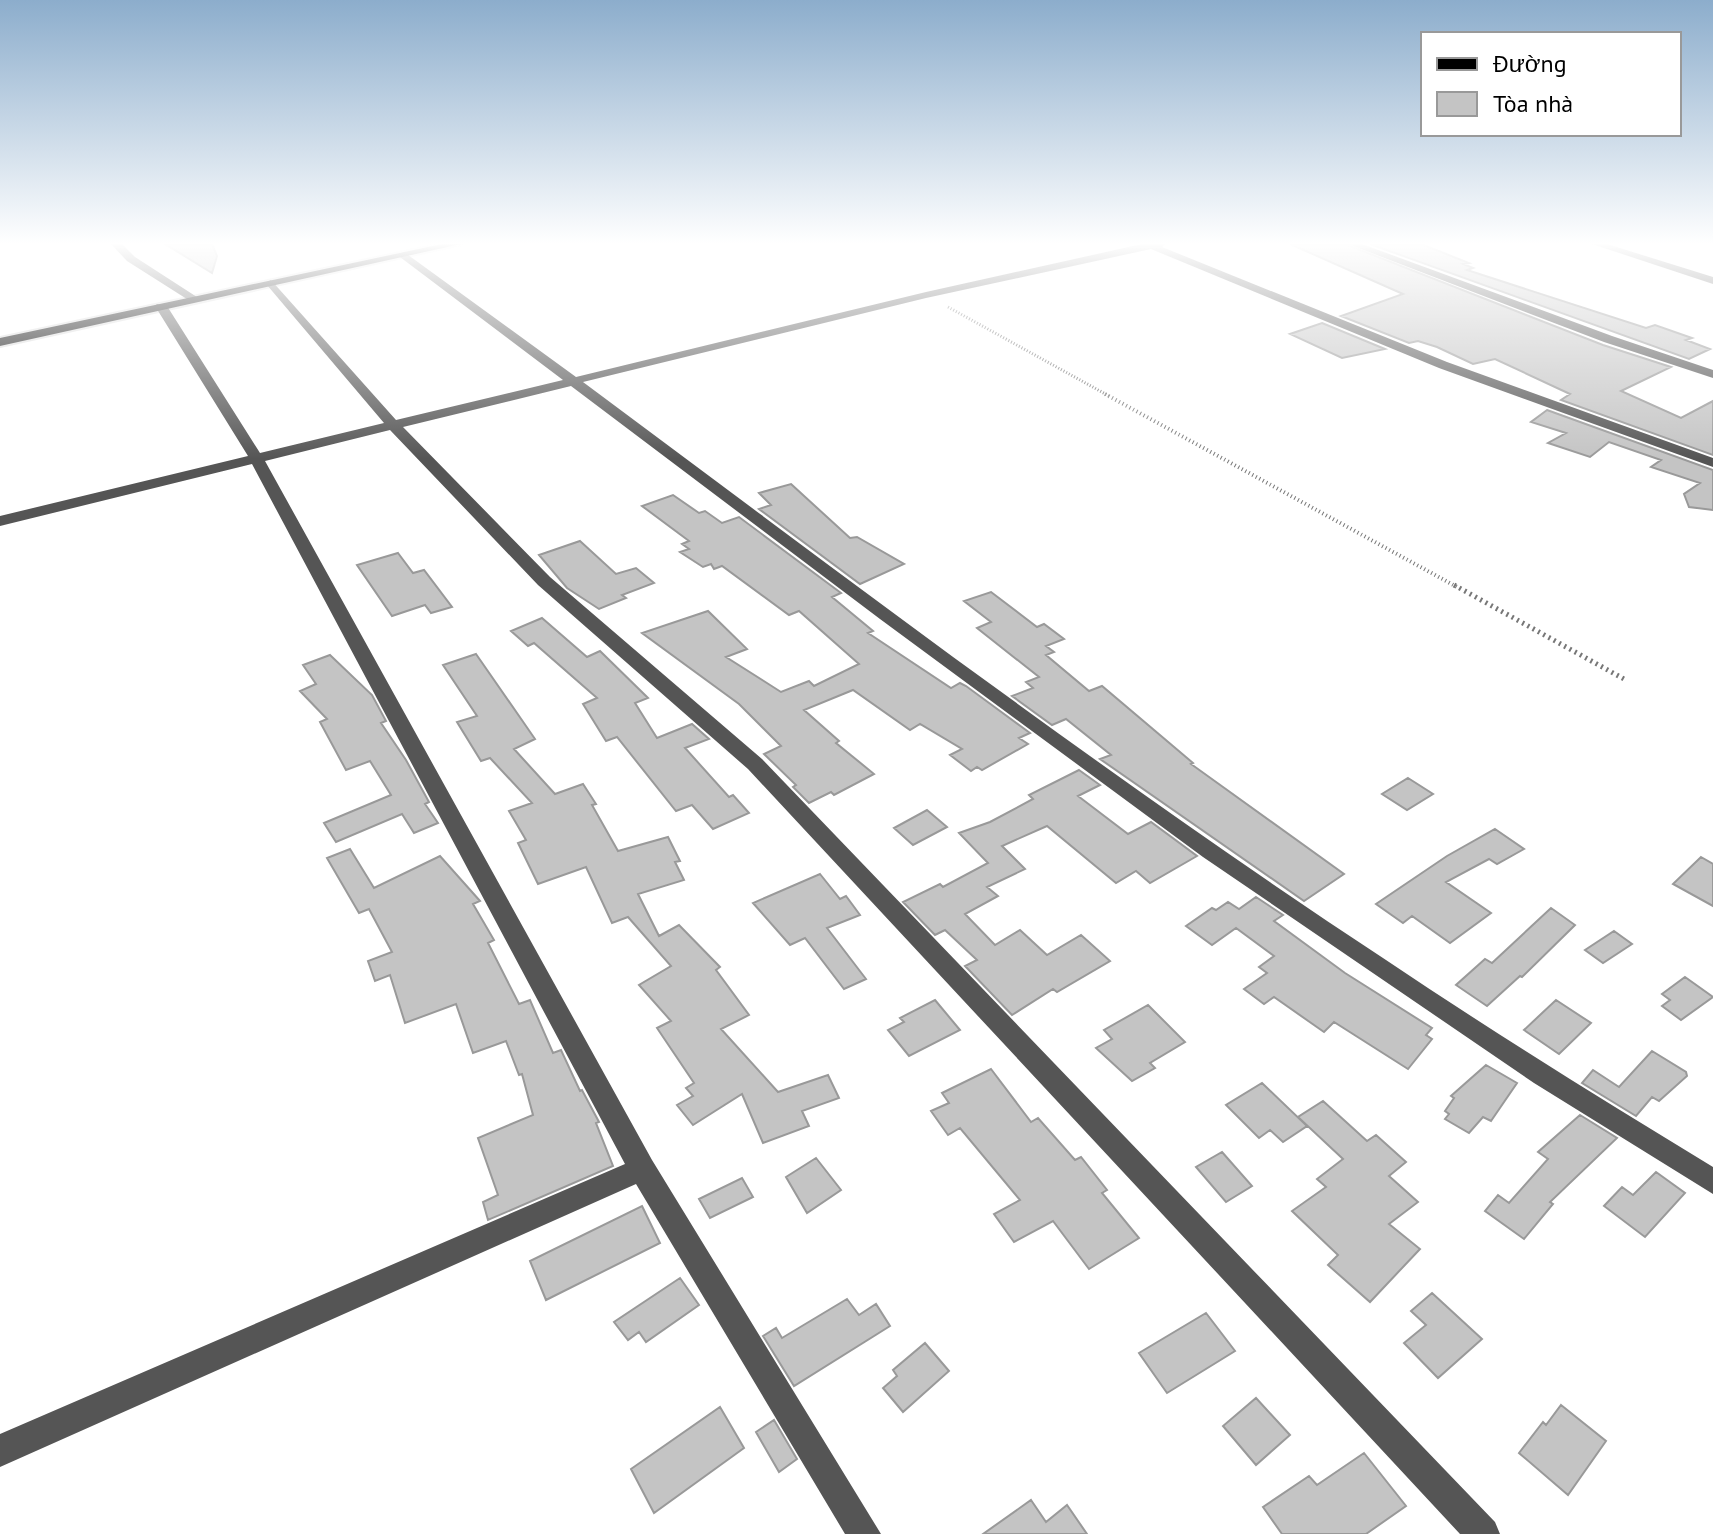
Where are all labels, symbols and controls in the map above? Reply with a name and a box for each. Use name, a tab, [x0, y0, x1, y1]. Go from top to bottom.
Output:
legend	[1421, 32, 1681, 136]
text: Đường	[1492, 48, 1567, 79]
text: Tòa nhà	[1493, 88, 1573, 119]

